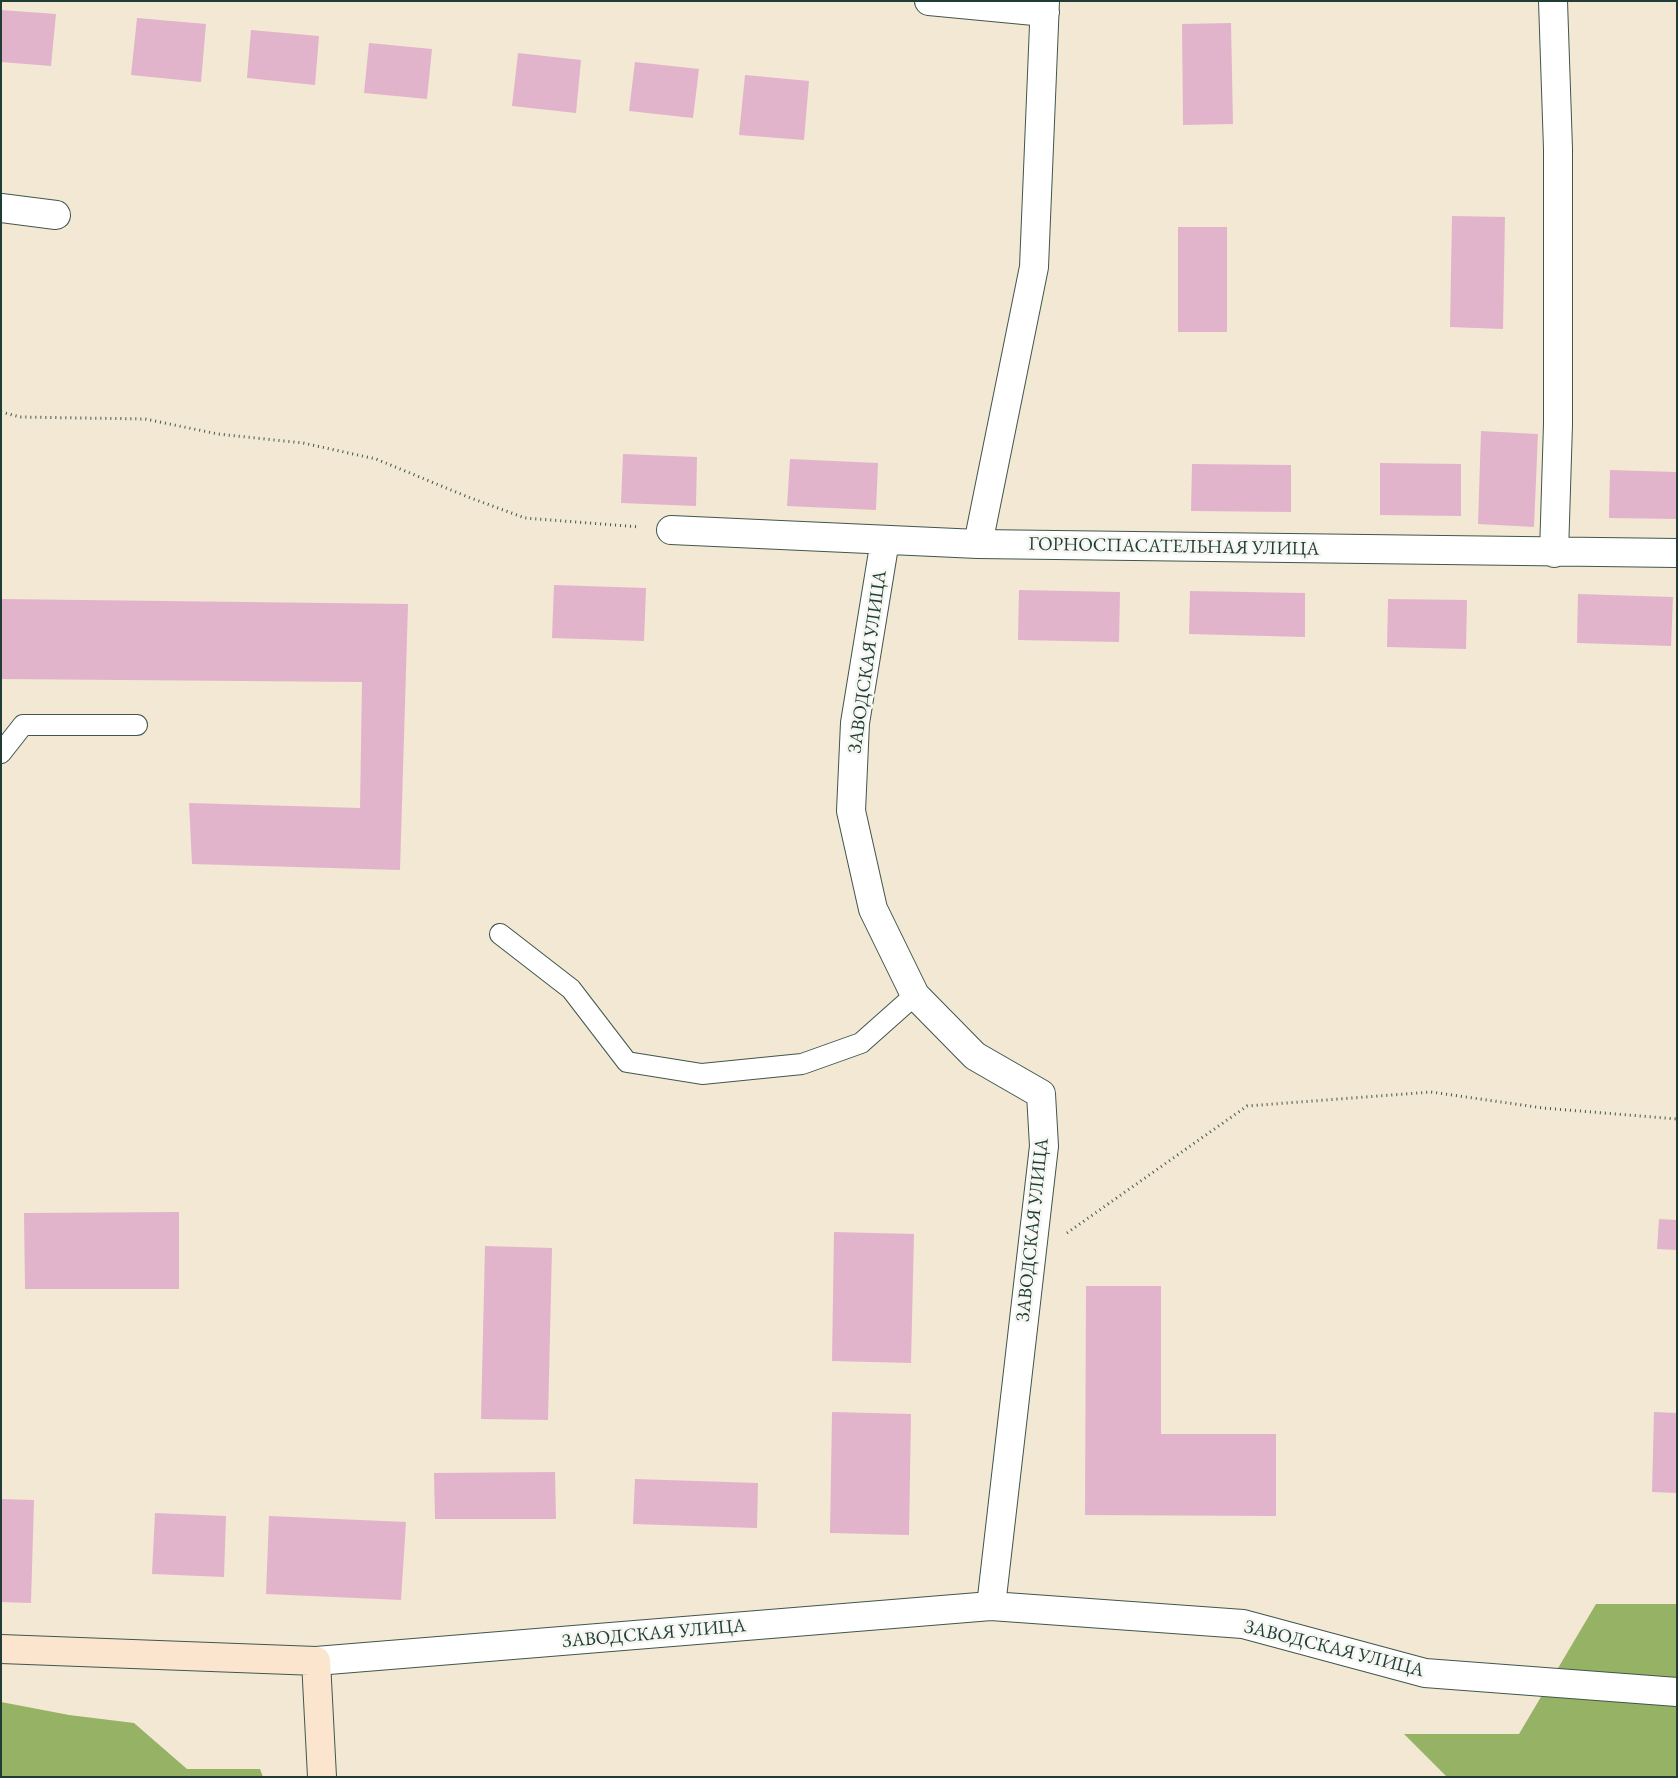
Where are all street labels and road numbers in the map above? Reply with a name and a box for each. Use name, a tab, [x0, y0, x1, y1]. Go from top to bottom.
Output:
street label: ГОРНОСПАСАТЕЛЬНАЯ УЛИЦА	[1028, 533, 1320, 561]
street label: ЗАВОДСКАЯ УЛИЦА	[844, 569, 892, 755]
street label: ЗАВОДСКАЯ УЛИЦА	[1012, 1137, 1054, 1323]
street label: ЗАВОДСКАЯ УЛИЦА	[561, 1615, 747, 1653]
street label: ЗАВОДСКАЯ УЛИЦА	[1242, 1616, 1426, 1682]

